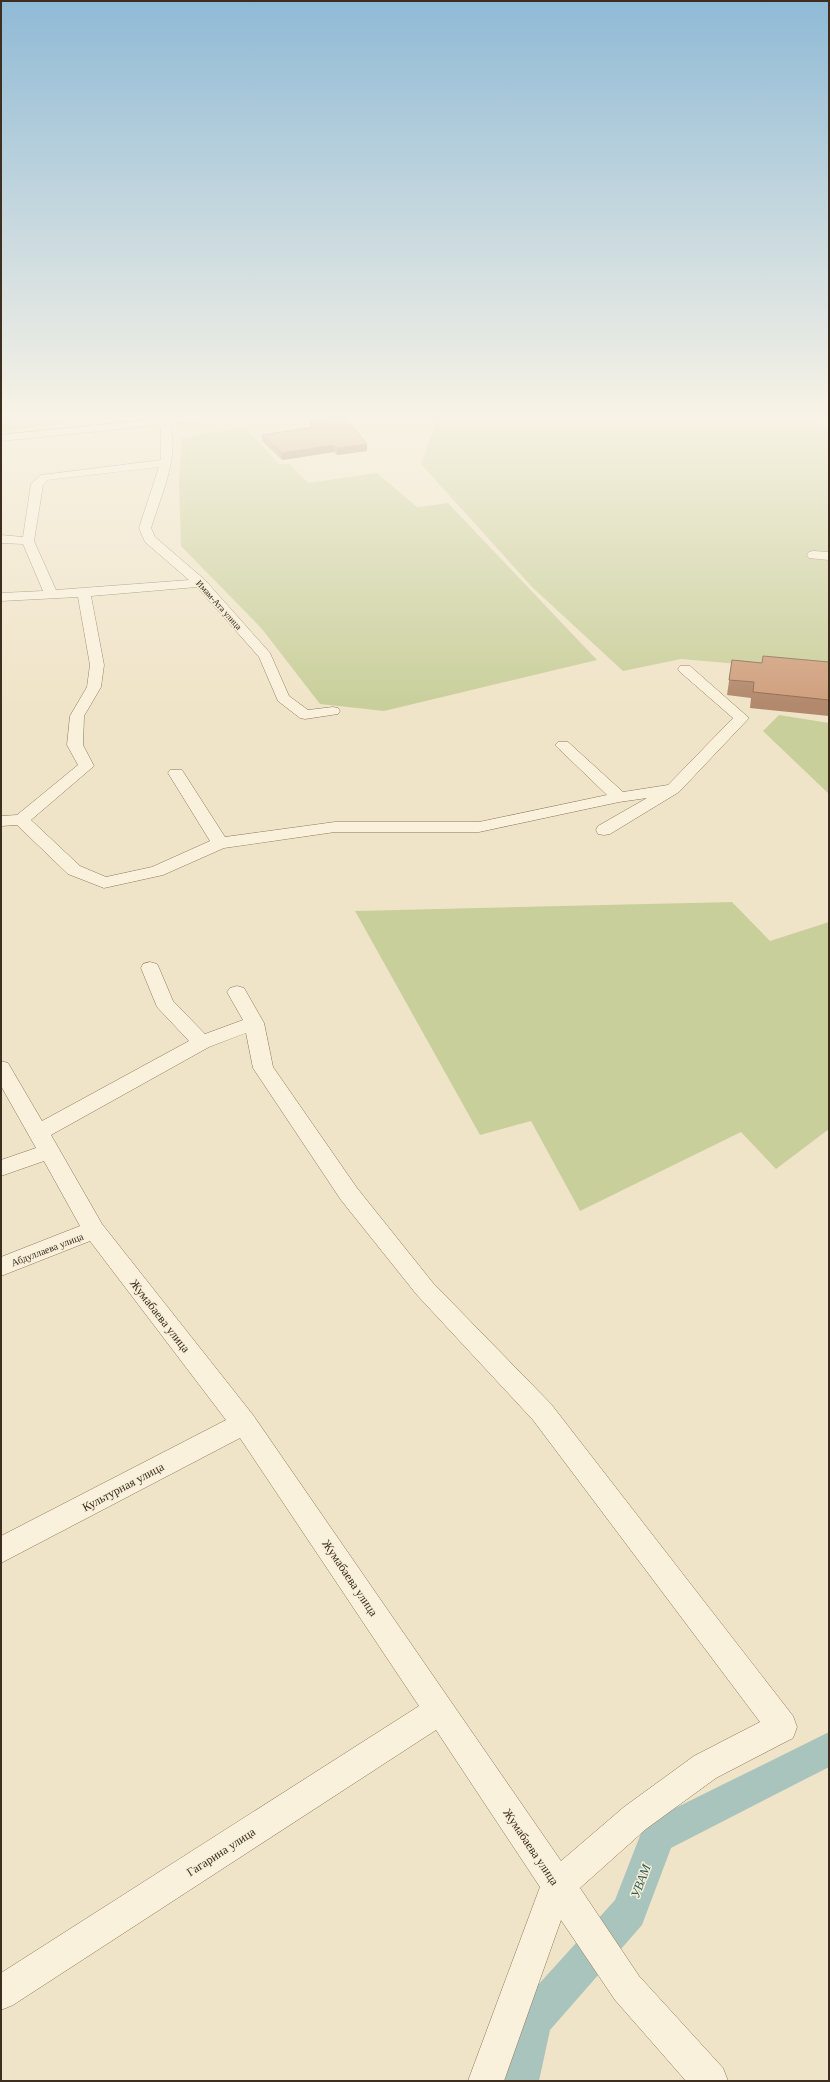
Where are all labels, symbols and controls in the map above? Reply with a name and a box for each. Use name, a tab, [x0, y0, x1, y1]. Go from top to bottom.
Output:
street label: Имам-Ата улица	[194, 578, 244, 632]
street label: Абдуллаева улица	[10, 1230, 85, 1268]
street label: Жумабаева улица	[127, 1277, 193, 1356]
street label: Культурная улица	[80, 1459, 167, 1514]
street label: Жумабаева улица	[319, 1537, 381, 1619]
street label: Жумабаева улица	[500, 1806, 562, 1888]
street label: Гагарина улица	[184, 1824, 259, 1879]
water label: УВАМ	[627, 1861, 654, 1900]

